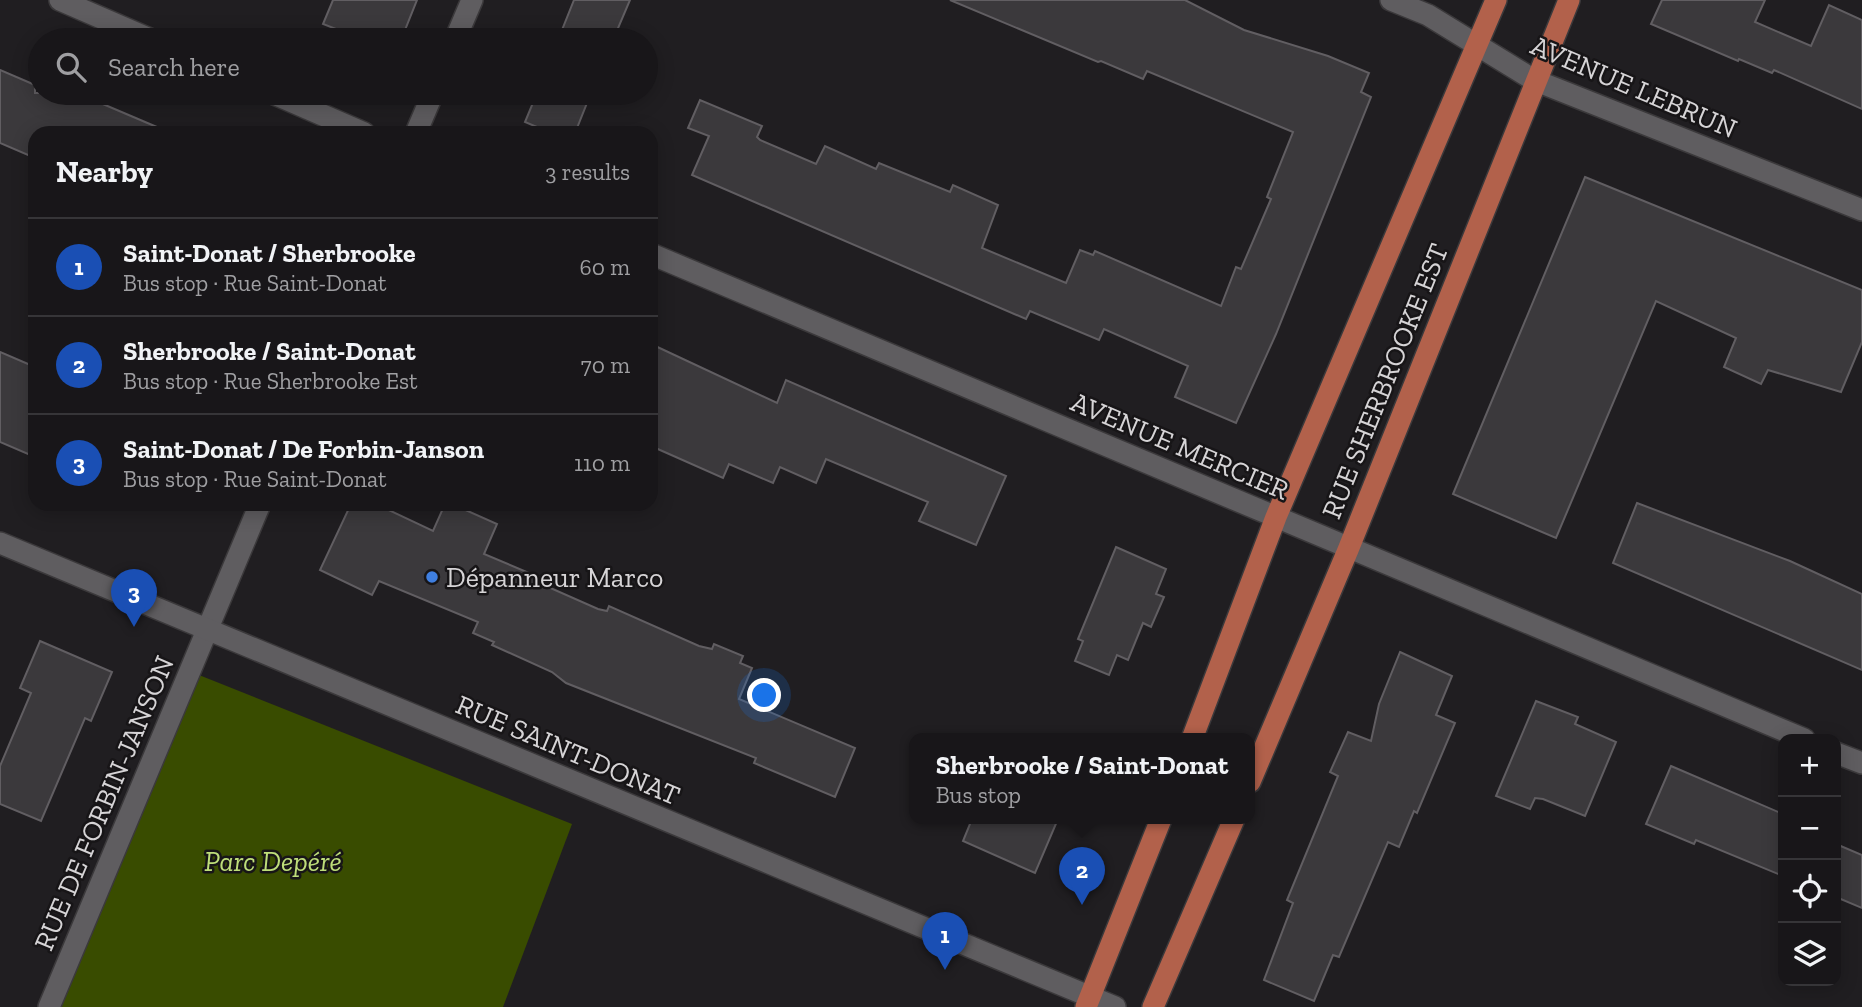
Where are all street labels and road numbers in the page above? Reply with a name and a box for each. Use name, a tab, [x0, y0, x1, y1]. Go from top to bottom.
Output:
street label: AVENUE LEBRUN	[1526, 29, 1742, 145]
street label: RUE SHERBROOKE EST	[1315, 239, 1455, 523]
street label: AVENUE MERCIER	[1066, 385, 1294, 507]
street label: RUE DE FORBIN-JANSON	[27, 651, 181, 955]
street label: RUE SAINT-DONAT	[451, 688, 685, 812]

